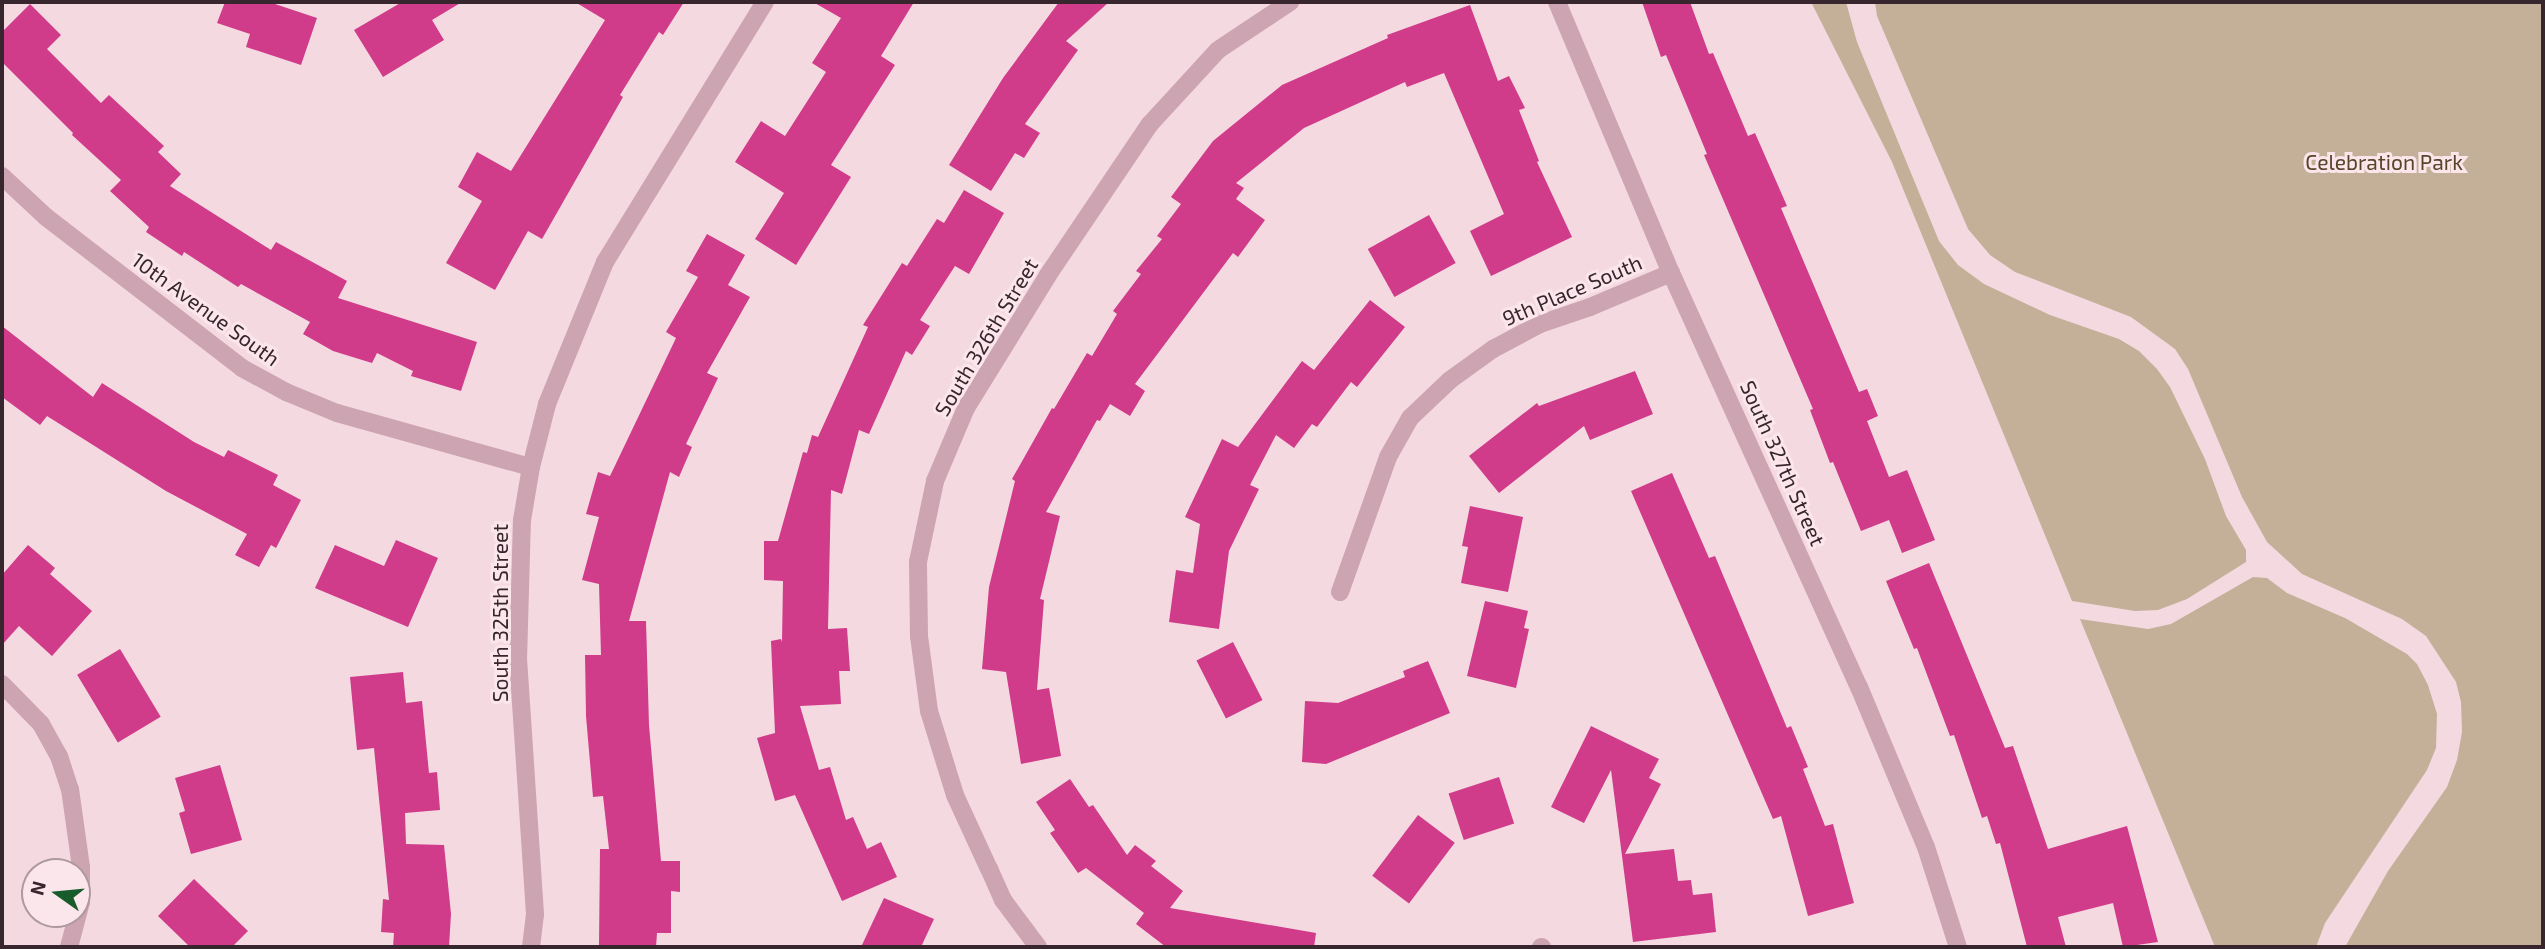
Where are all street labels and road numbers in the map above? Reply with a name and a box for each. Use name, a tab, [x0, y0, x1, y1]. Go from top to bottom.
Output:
street label: 10th Avenue South	[127, 247, 285, 371]
street label: 9th Place South	[1499, 249, 1645, 331]
street label: South 326th Street	[929, 254, 1043, 420]
street label: South 327th Street	[1735, 377, 1831, 549]
street label: South 325th Street	[487, 524, 513, 702]

